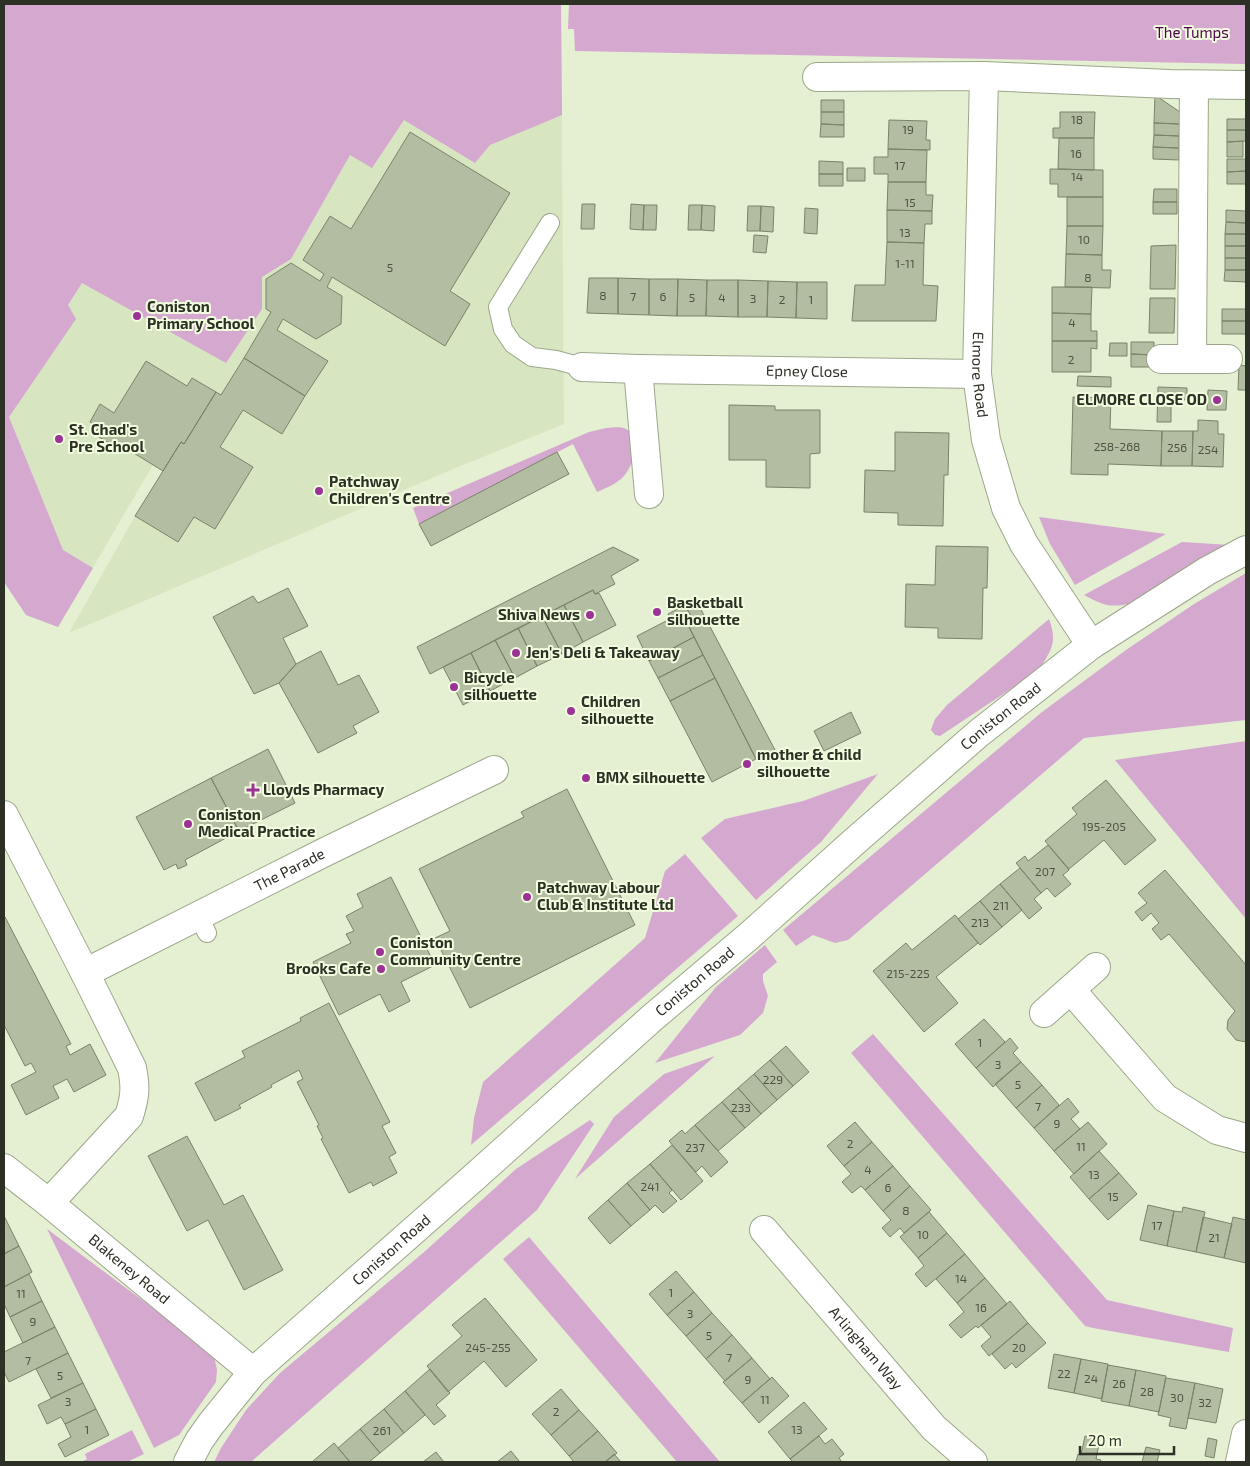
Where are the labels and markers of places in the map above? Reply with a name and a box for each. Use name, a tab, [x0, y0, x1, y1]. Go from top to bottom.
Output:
place label: Coniston Primary School	[147, 297, 255, 333]
marker: Coniston Primary School	[131, 310, 143, 322]
place label: ELMORE CLOSE OD	[1076, 390, 1207, 408]
marker: ELMORE CLOSE OD	[1211, 394, 1223, 406]
place label: St. Chad's Pre School	[69, 420, 144, 455]
marker: St. Chad's Pre School	[53, 433, 65, 445]
place label: Patchway Children's Centre	[329, 472, 450, 507]
marker: Patchway Children's Centre	[313, 485, 325, 497]
place label: Basketball silhouette	[667, 593, 743, 628]
place label: Shiva News	[498, 605, 580, 623]
marker: Basketball silhouette	[651, 606, 663, 618]
marker: Shiva News	[584, 609, 596, 621]
place label: Jen's Deli & Takeaway	[526, 643, 680, 662]
marker: Jen's Deli & Takeaway	[510, 647, 522, 659]
place label: Bicycle silhouette	[464, 668, 537, 703]
marker: Bicycle silhouette	[448, 681, 460, 693]
place label: Children silhouette	[581, 692, 654, 727]
marker: Children silhouette	[565, 705, 577, 717]
place label: mother & child silhouette	[757, 745, 861, 780]
marker: mother & child silhouette	[741, 758, 753, 770]
place label: BMX silhouette	[596, 768, 705, 786]
marker: BMX silhouette	[580, 772, 592, 784]
place label: Lloyds Pharmacy	[263, 780, 385, 799]
marker: Lloyds Pharmacy	[247, 784, 259, 796]
place label: Coniston Medical Practice	[198, 805, 315, 840]
marker: Coniston Medical Practice	[182, 818, 194, 830]
place label: Patchway Labour Club & Institute Ltd	[537, 878, 674, 913]
marker: Patchway Labour Club & Institute Ltd	[521, 891, 533, 903]
place label: Coniston Community Centre	[390, 933, 521, 969]
marker: Coniston Community Centre	[374, 946, 386, 958]
place label: Brooks Cafe	[286, 959, 371, 977]
marker: Brooks Cafe	[375, 963, 387, 975]

